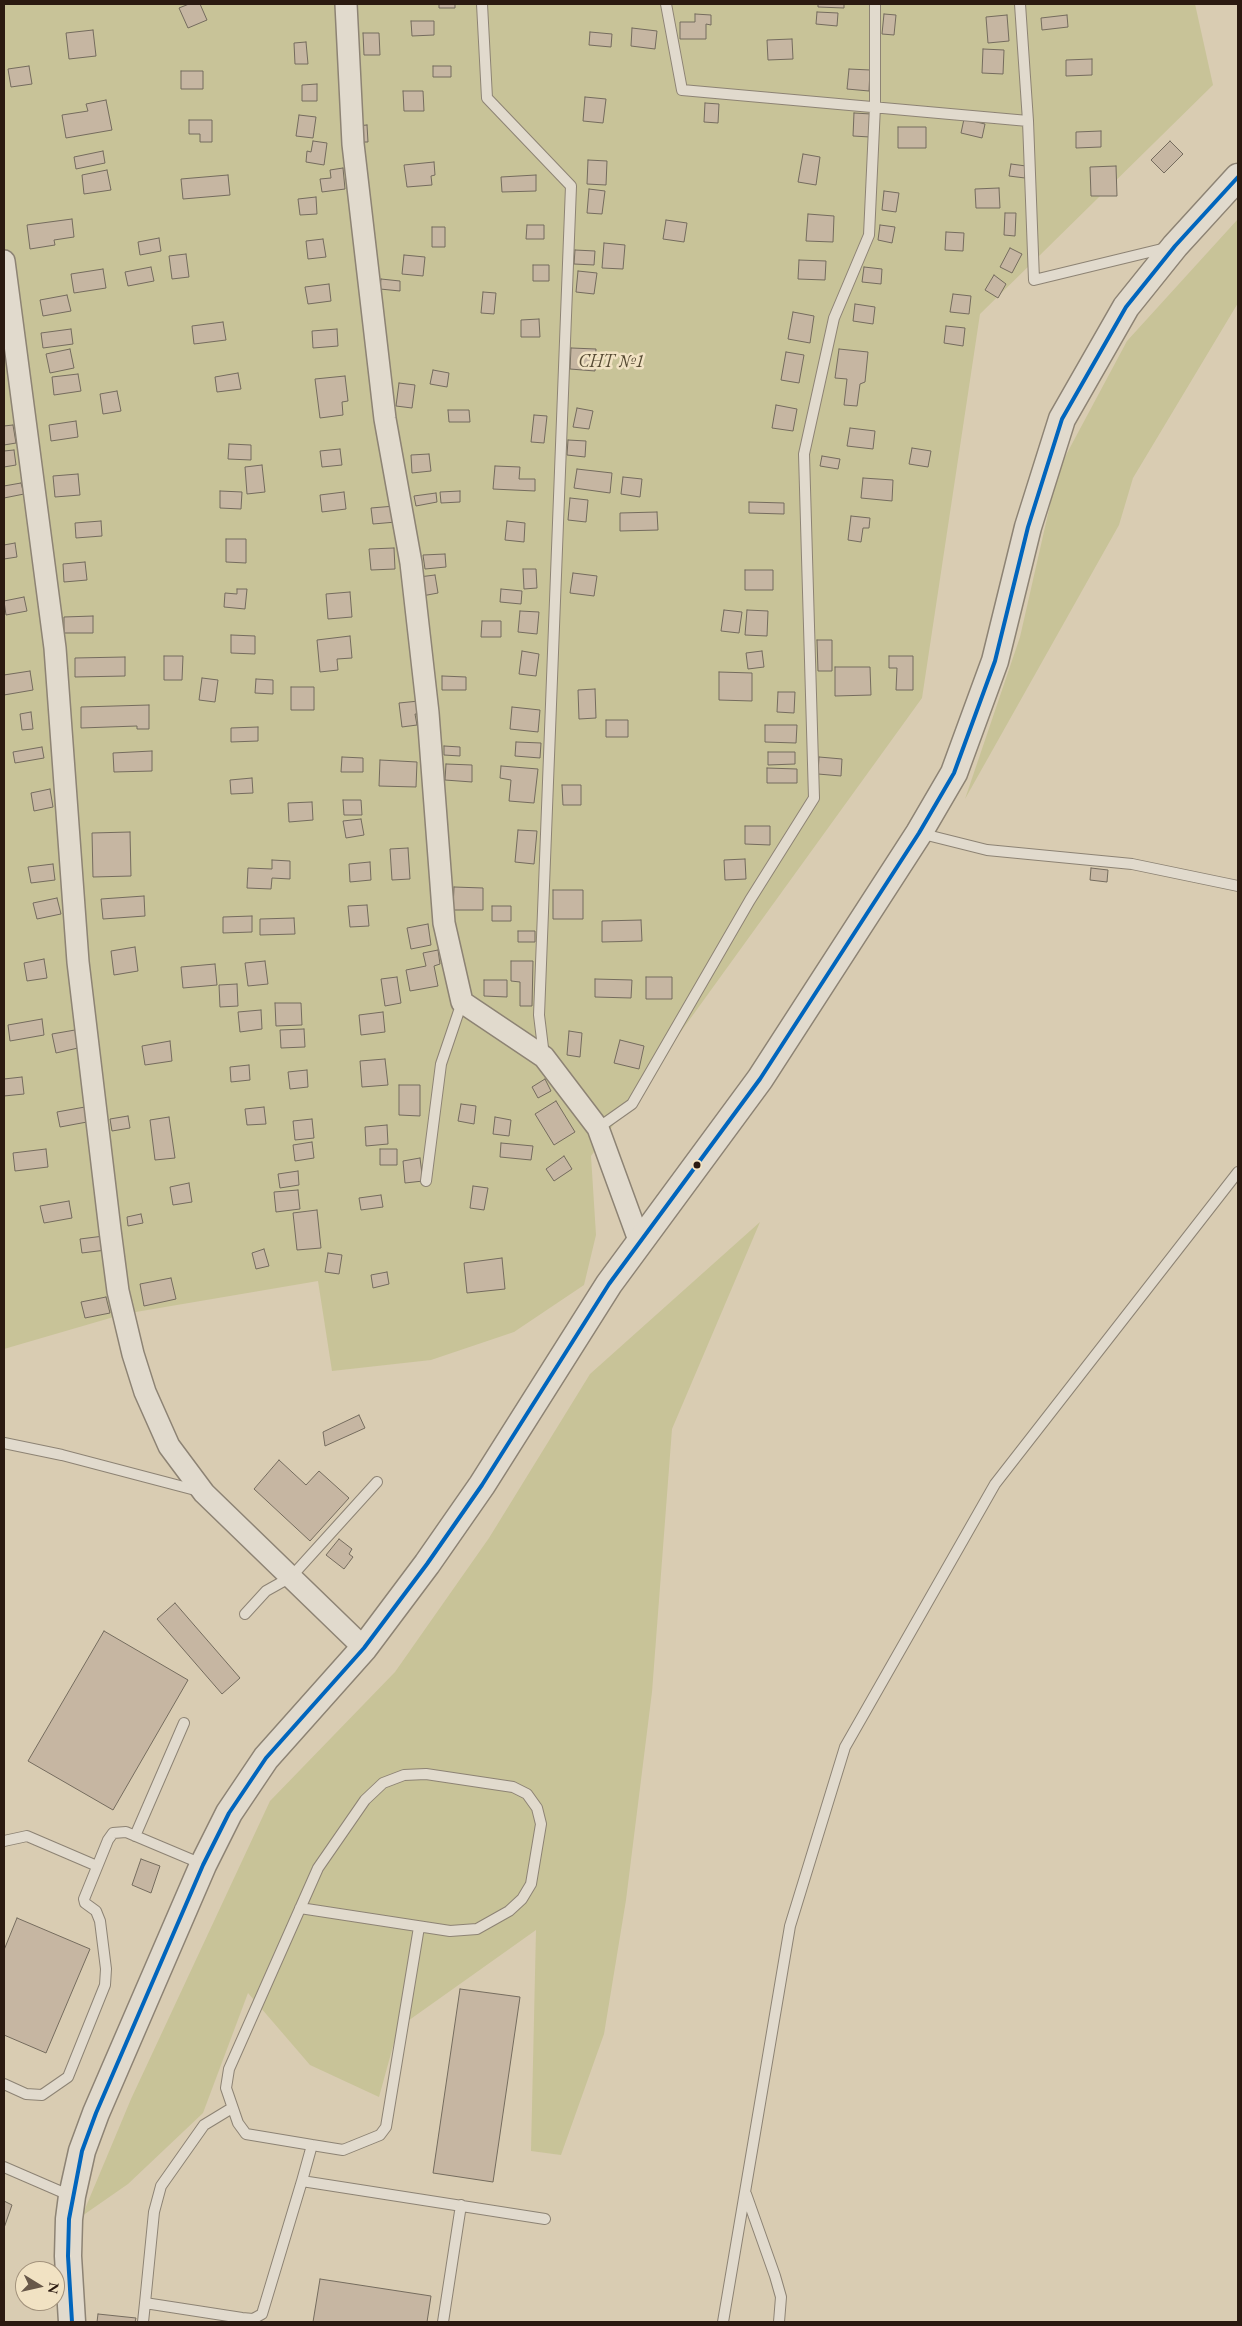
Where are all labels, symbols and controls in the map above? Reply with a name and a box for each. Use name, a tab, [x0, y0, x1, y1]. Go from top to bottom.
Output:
park label: СНТ №1	[578, 351, 644, 373]
unlabelled marker	[692, 1160, 702, 1170]
north arrow	[15, 2261, 65, 2311]
text: N	[44, 2281, 64, 2295]

